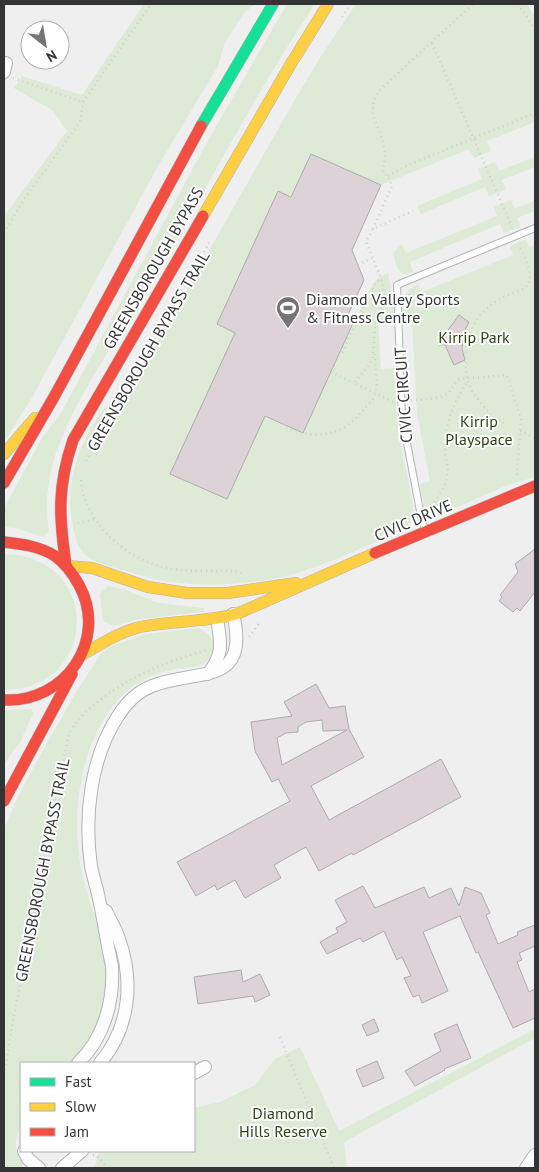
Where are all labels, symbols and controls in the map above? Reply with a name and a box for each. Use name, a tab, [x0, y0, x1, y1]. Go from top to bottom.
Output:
north arrow	[20, 20, 70, 70]
text: N	[43, 46, 60, 66]
street label: GREENSBOROUGH BYPASS	[98, 184, 208, 352]
street label: GREENSBOROUGH BYPASS TRAIL	[82, 247, 214, 455]
place label: Diamond Valley Sports & Fitness Centre	[306, 289, 460, 327]
sports icon: Diamond Valley Sports & Fitness Centre	[275, 295, 301, 329]
park label: Kirrip Park	[438, 327, 510, 347]
street label: CIVIC CIRCUIT	[390, 346, 416, 444]
park label: Kirrip Playspace	[445, 411, 513, 449]
street label: CIVIC DRIVE	[371, 495, 455, 545]
street label: GREENSBOROUGH BYPASS TRAIL	[10, 756, 74, 984]
legend	[20, 1062, 195, 1152]
text: Fast	[65, 1072, 92, 1091]
text: Slow	[65, 1097, 96, 1116]
park label: Diamond Hills Reserve	[239, 1103, 327, 1141]
text: Jam	[64, 1122, 89, 1141]

